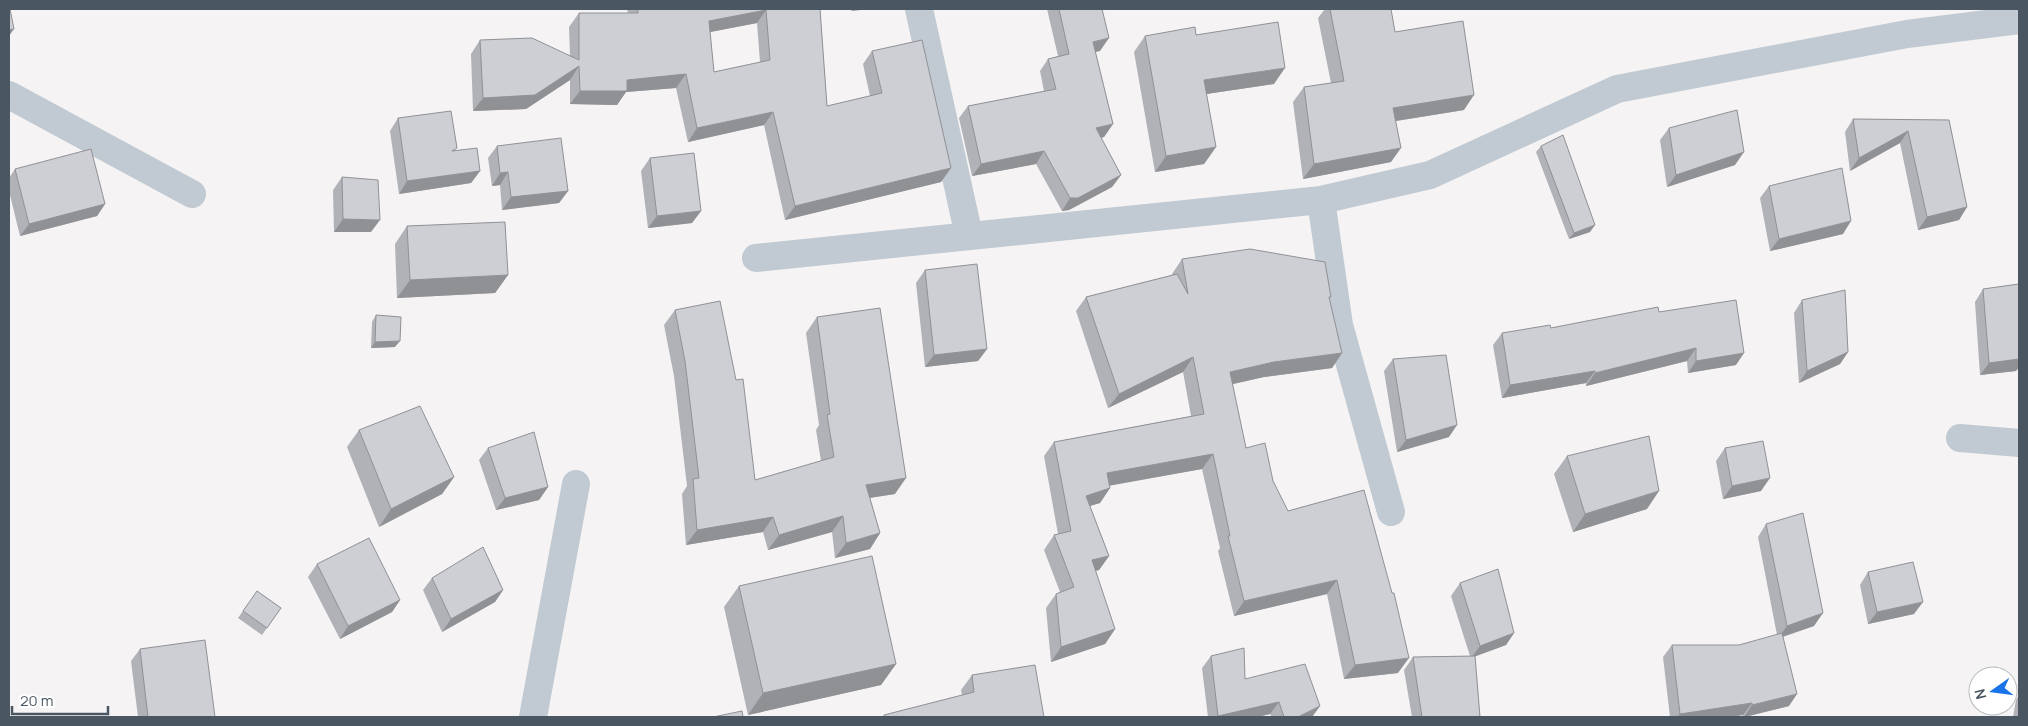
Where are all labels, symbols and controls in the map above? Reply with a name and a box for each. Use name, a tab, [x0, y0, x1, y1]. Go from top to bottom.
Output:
north arrow	[1968, 666, 2018, 716]
scale bar	[12, 684, 109, 716]
text: N	[1969, 687, 1990, 701]
text: 20 m	[20, 690, 53, 711]

